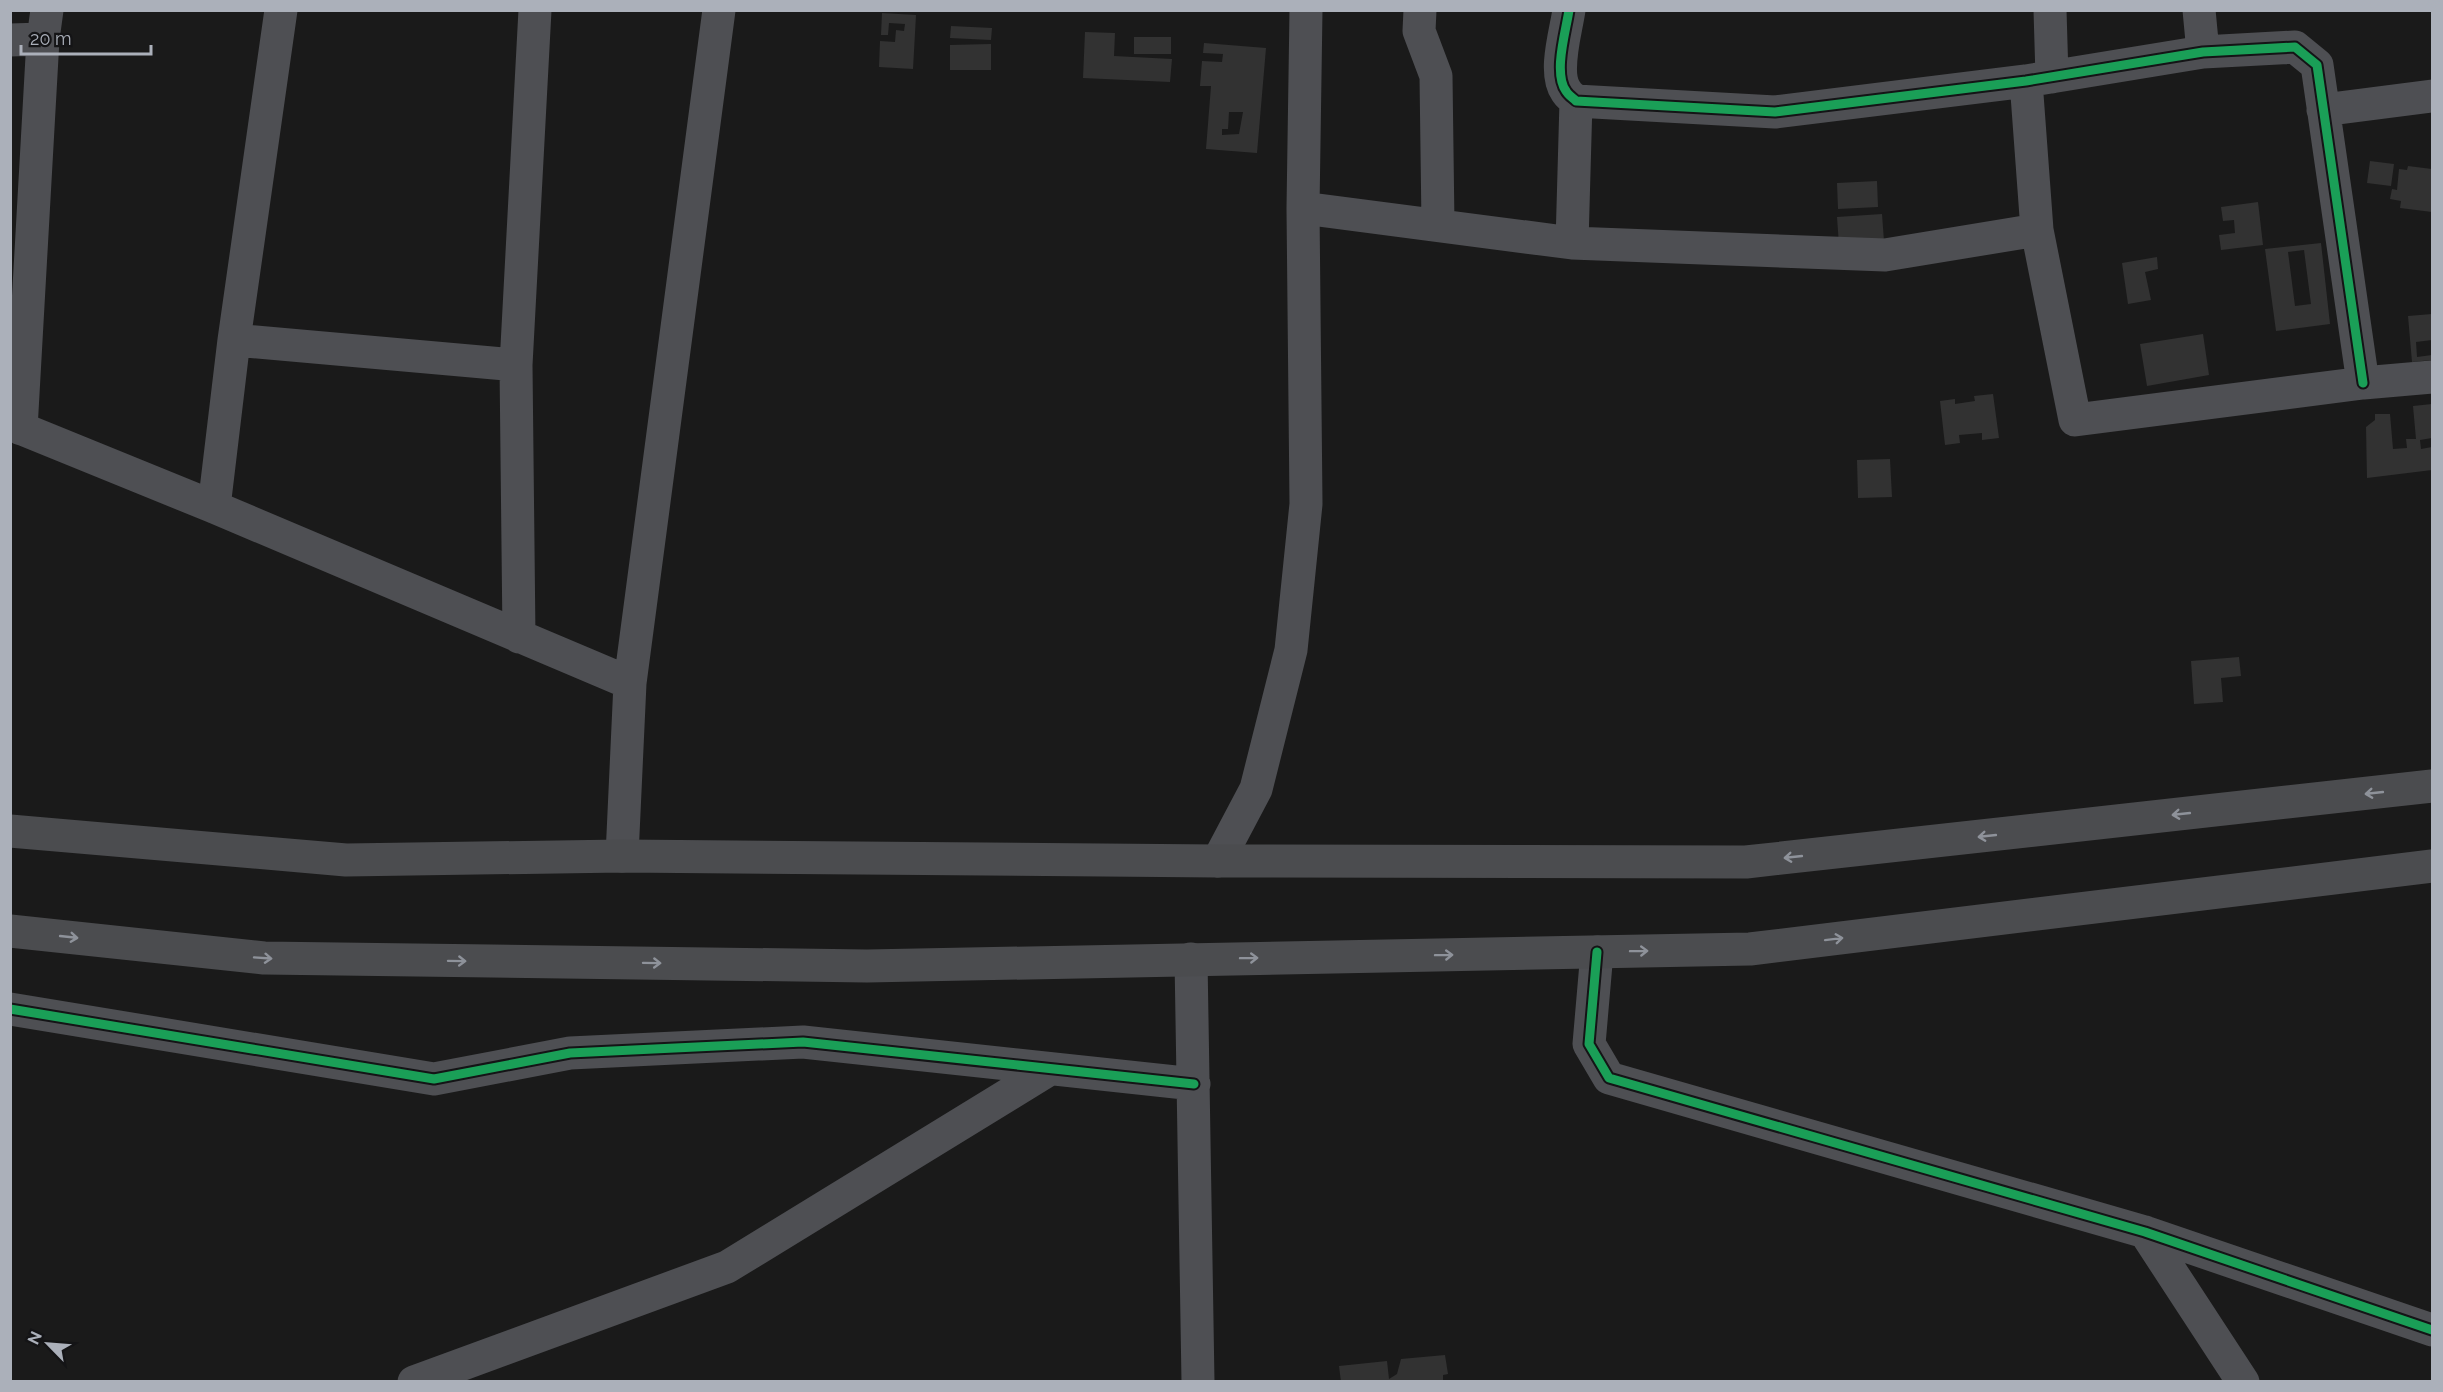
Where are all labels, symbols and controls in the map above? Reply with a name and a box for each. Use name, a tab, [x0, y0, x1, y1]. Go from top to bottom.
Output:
scale bar	[21, 18, 152, 56]
text: 20 m	[30, 28, 72, 49]
one-way arrow	[2365, 788, 2385, 799]
one-way arrow	[2171, 809, 2191, 820]
one-way arrow	[1977, 831, 1997, 842]
one-way arrow	[1784, 852, 1803, 863]
one-way arrow	[58, 932, 78, 943]
one-way arrow	[1823, 933, 1843, 944]
one-way arrow	[1629, 945, 1649, 957]
one-way arrow	[1434, 949, 1454, 960]
one-way arrow	[1239, 952, 1259, 964]
one-way arrow	[252, 953, 272, 964]
one-way arrow	[447, 955, 467, 967]
one-way arrow	[642, 957, 662, 969]
north arrow	[18, 1314, 78, 1374]
text: N	[24, 1328, 46, 1347]

